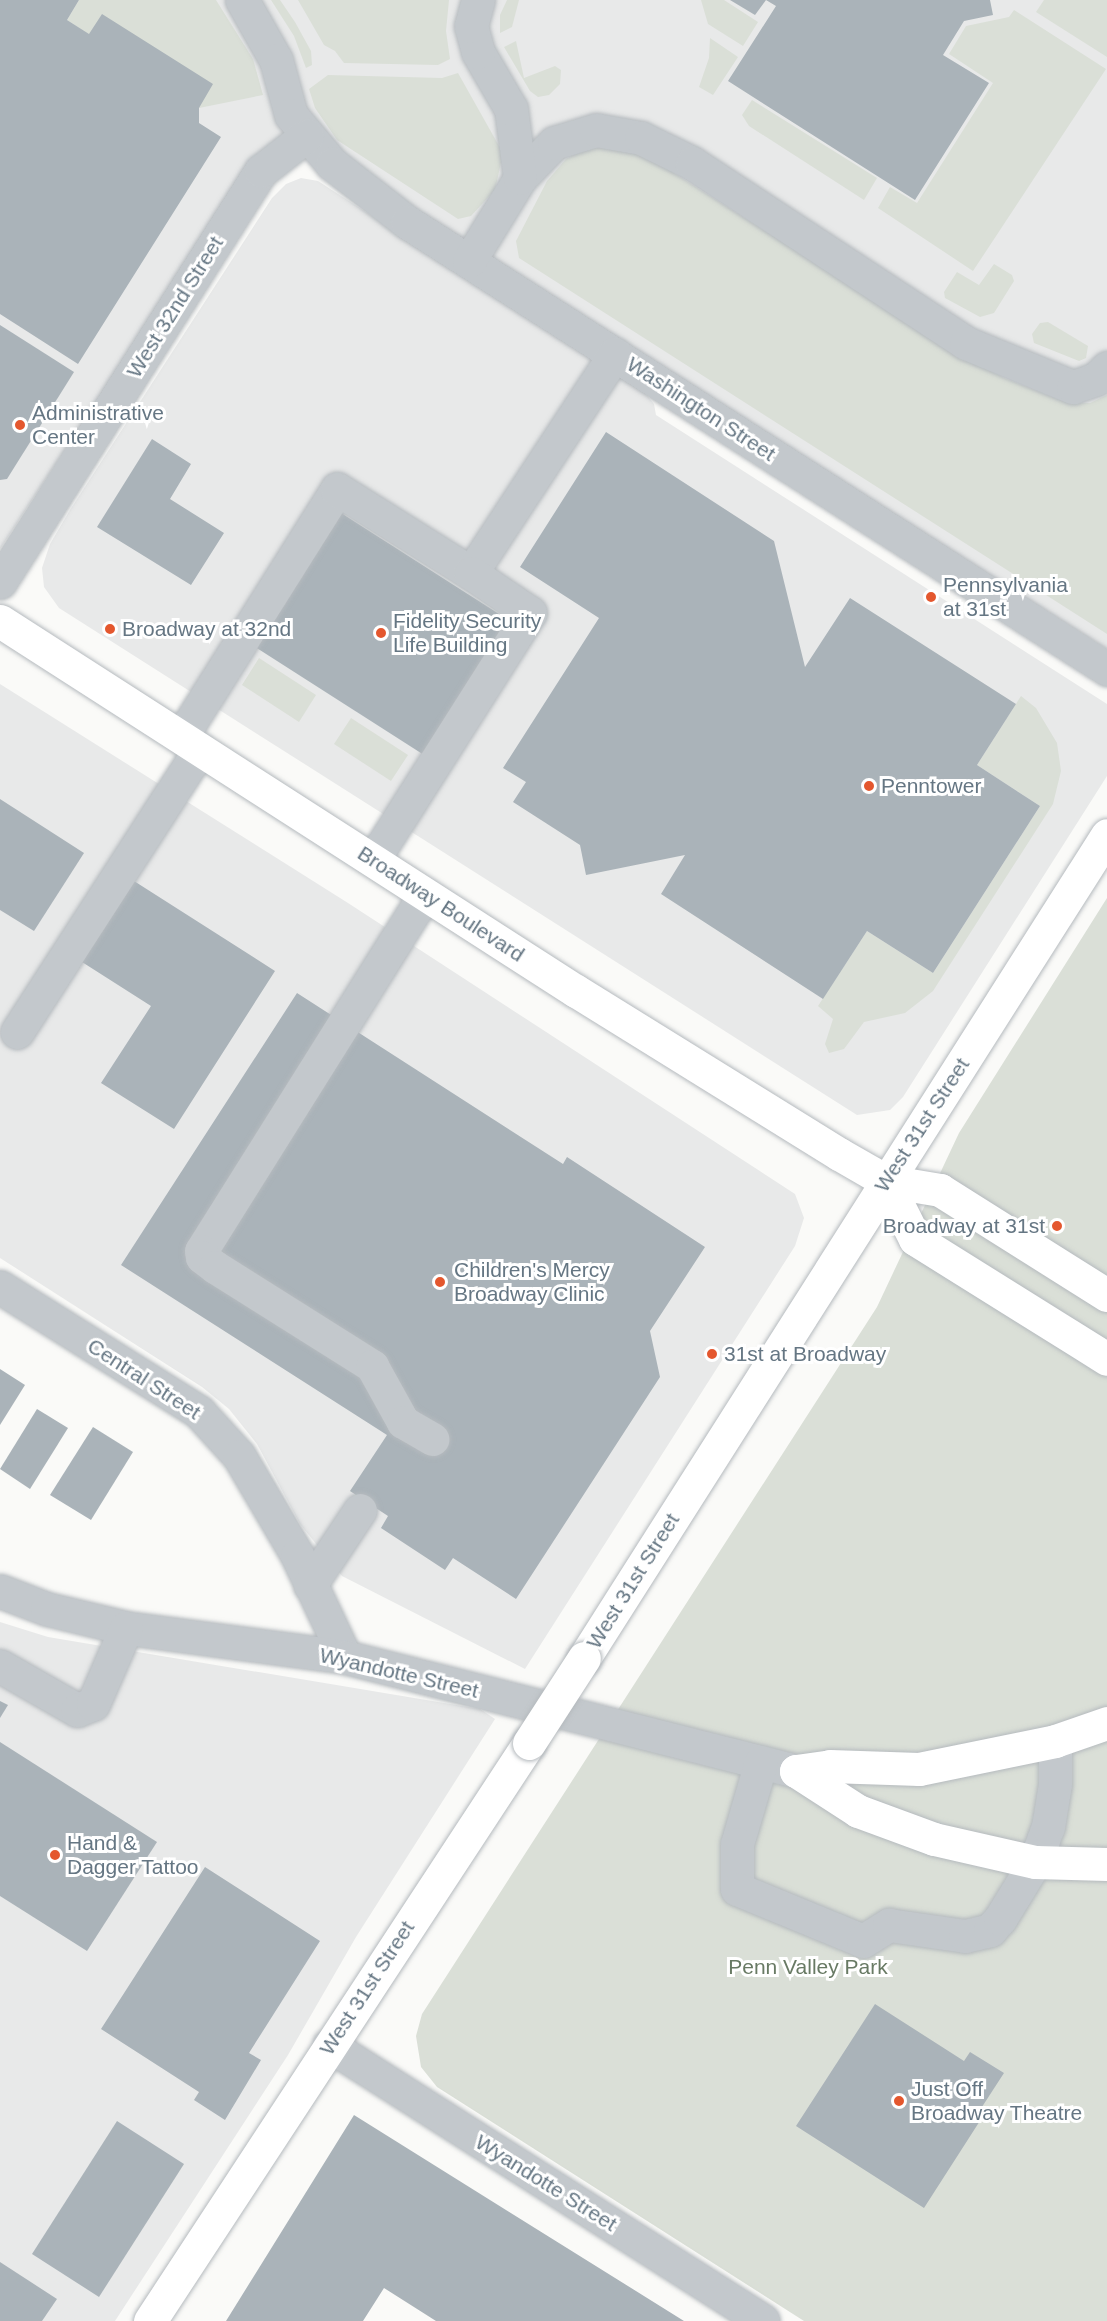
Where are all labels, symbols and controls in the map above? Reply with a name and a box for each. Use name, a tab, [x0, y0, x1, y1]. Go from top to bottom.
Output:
street label: West 32nd Street	[121, 232, 229, 382]
street label: Washington Street	[622, 352, 780, 466]
place label: Administrative Center	[32, 400, 164, 450]
marker: Administrative Center	[13, 418, 27, 432]
place label: Pennsylvania at 31st	[943, 572, 1068, 622]
marker: Pennsylvania at 31st	[924, 590, 938, 604]
place label: Fidelity Security Life Building	[393, 608, 541, 658]
place label: Broadway at 32nd	[122, 616, 291, 642]
marker: Broadway at 32nd	[103, 622, 117, 636]
marker: Fidelity Security Life Building	[374, 626, 388, 640]
place label: Penntower	[881, 773, 981, 799]
marker: Penntower	[862, 779, 876, 793]
street label: Broadway Boulevard	[353, 841, 529, 967]
street label: West 31st Street	[869, 1053, 975, 1197]
place label: Broadway at 31st	[883, 1213, 1045, 1239]
marker: Broadway at 31st	[1050, 1219, 1064, 1233]
place label: Children's Mercy Broadway Clinic	[454, 1257, 610, 1307]
marker: Children's Mercy Broadway Clinic	[431, 1273, 449, 1291]
street label: Central Street	[83, 1333, 205, 1425]
place label: 31st at Broadway	[724, 1341, 886, 1367]
marker: 31st at Broadway	[705, 1347, 719, 1361]
street label: West 31st Street	[581, 1509, 685, 1653]
street label: Wyandotte Street	[317, 1642, 481, 1704]
place label: Hand & Dagger Tattoo	[67, 1830, 199, 1880]
marker: Hand & Dagger Tattoo	[48, 1848, 62, 1862]
street label: West 31st Street	[314, 1916, 420, 2060]
park label: Penn Valley Park	[728, 1954, 888, 1980]
place label: Just Off Broadway Theatre	[911, 2076, 1083, 2126]
marker: Just Off Broadway Theatre	[892, 2094, 906, 2108]
street label: Wyandotte Street	[471, 2129, 621, 2237]

